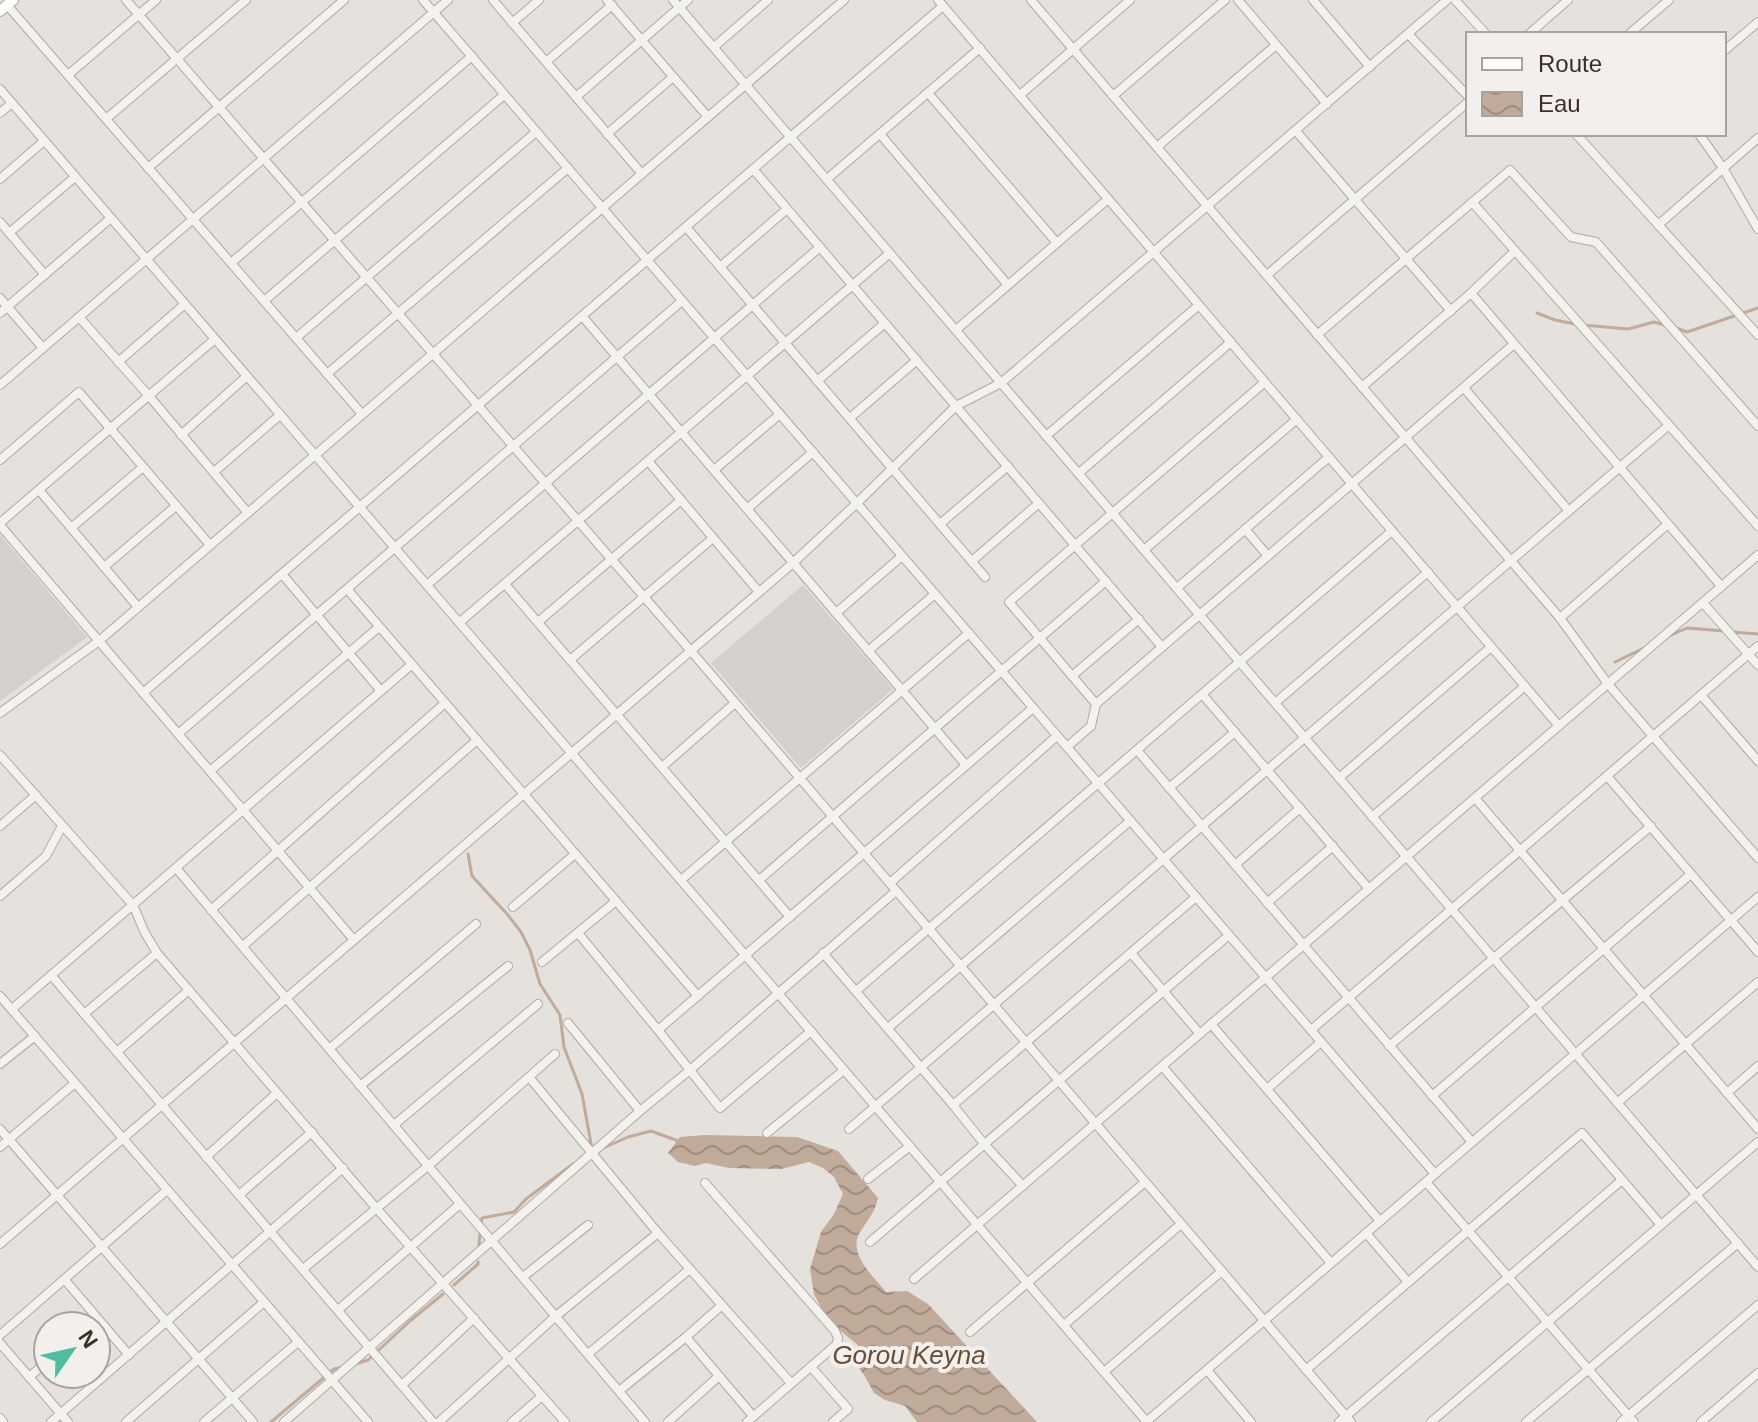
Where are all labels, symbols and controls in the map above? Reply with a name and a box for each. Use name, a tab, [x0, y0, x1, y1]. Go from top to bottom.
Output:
legend	[1466, 32, 1726, 136]
text: Route	[1538, 50, 1602, 77]
text: Eau	[1538, 90, 1581, 117]
north arrow	[32, 1310, 112, 1390]
text: N	[73, 1326, 103, 1353]
water label: Gorou Keyna	[832, 1340, 986, 1370]

